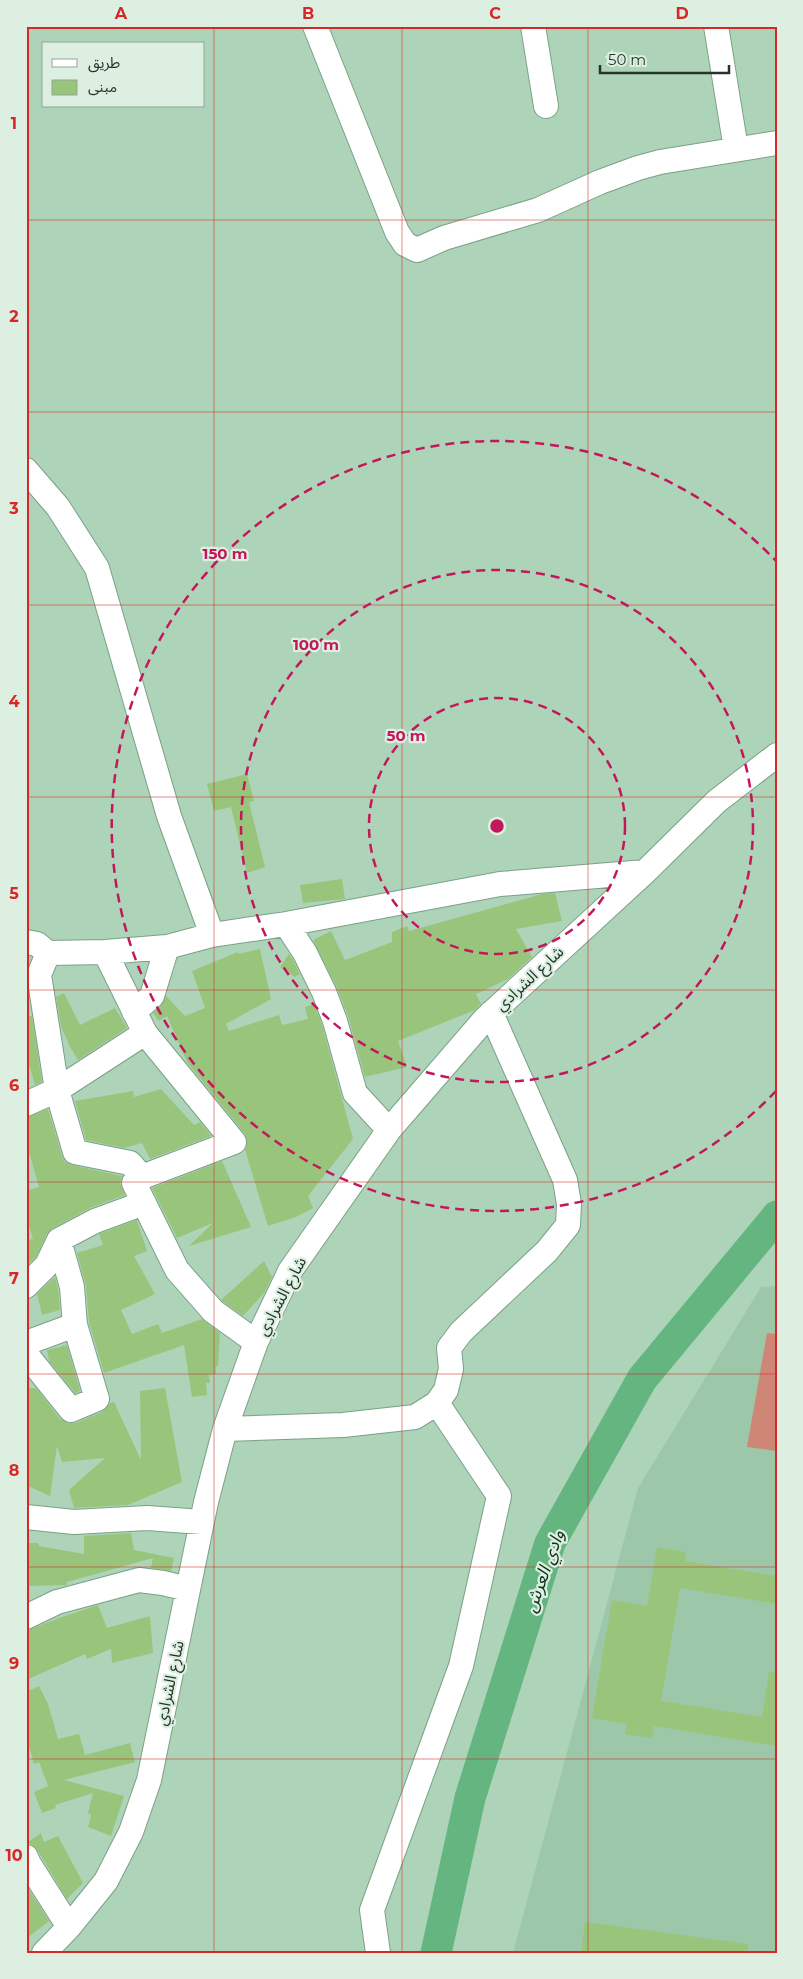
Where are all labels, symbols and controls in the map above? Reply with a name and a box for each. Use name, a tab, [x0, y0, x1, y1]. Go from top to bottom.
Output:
text: A	[114, 4, 128, 23]
text: B	[302, 4, 314, 23]
text: C	[489, 4, 501, 23]
text: D	[675, 4, 689, 23]
legend	[42, 42, 205, 108]
scale bar	[600, 42, 729, 74]
text: 50 m	[608, 50, 646, 69]
text: طريق	[88, 53, 120, 73]
text: مبنى	[88, 77, 117, 96]
text: 1	[11, 114, 17, 133]
text: 2	[9, 307, 19, 326]
text: 3	[8, 499, 19, 518]
text: 150 m	[203, 544, 247, 563]
text: 100 m	[293, 635, 339, 654]
text: 4	[8, 692, 20, 711]
text: 50 m	[386, 726, 426, 745]
centre of rings	[488, 817, 506, 835]
text: 5	[9, 884, 19, 903]
street label: شارع الشرادي	[491, 942, 569, 1017]
text: 6	[9, 1076, 19, 1095]
street label: شارع الشرادي	[253, 1254, 313, 1340]
text: 7	[9, 1269, 19, 1288]
text: 8	[9, 1461, 19, 1480]
water label: وادي العرش	[519, 1527, 572, 1616]
street label: شارع الشرادي	[151, 1639, 191, 1728]
text: 9	[9, 1654, 19, 1673]
text: 10	[5, 1846, 23, 1865]

